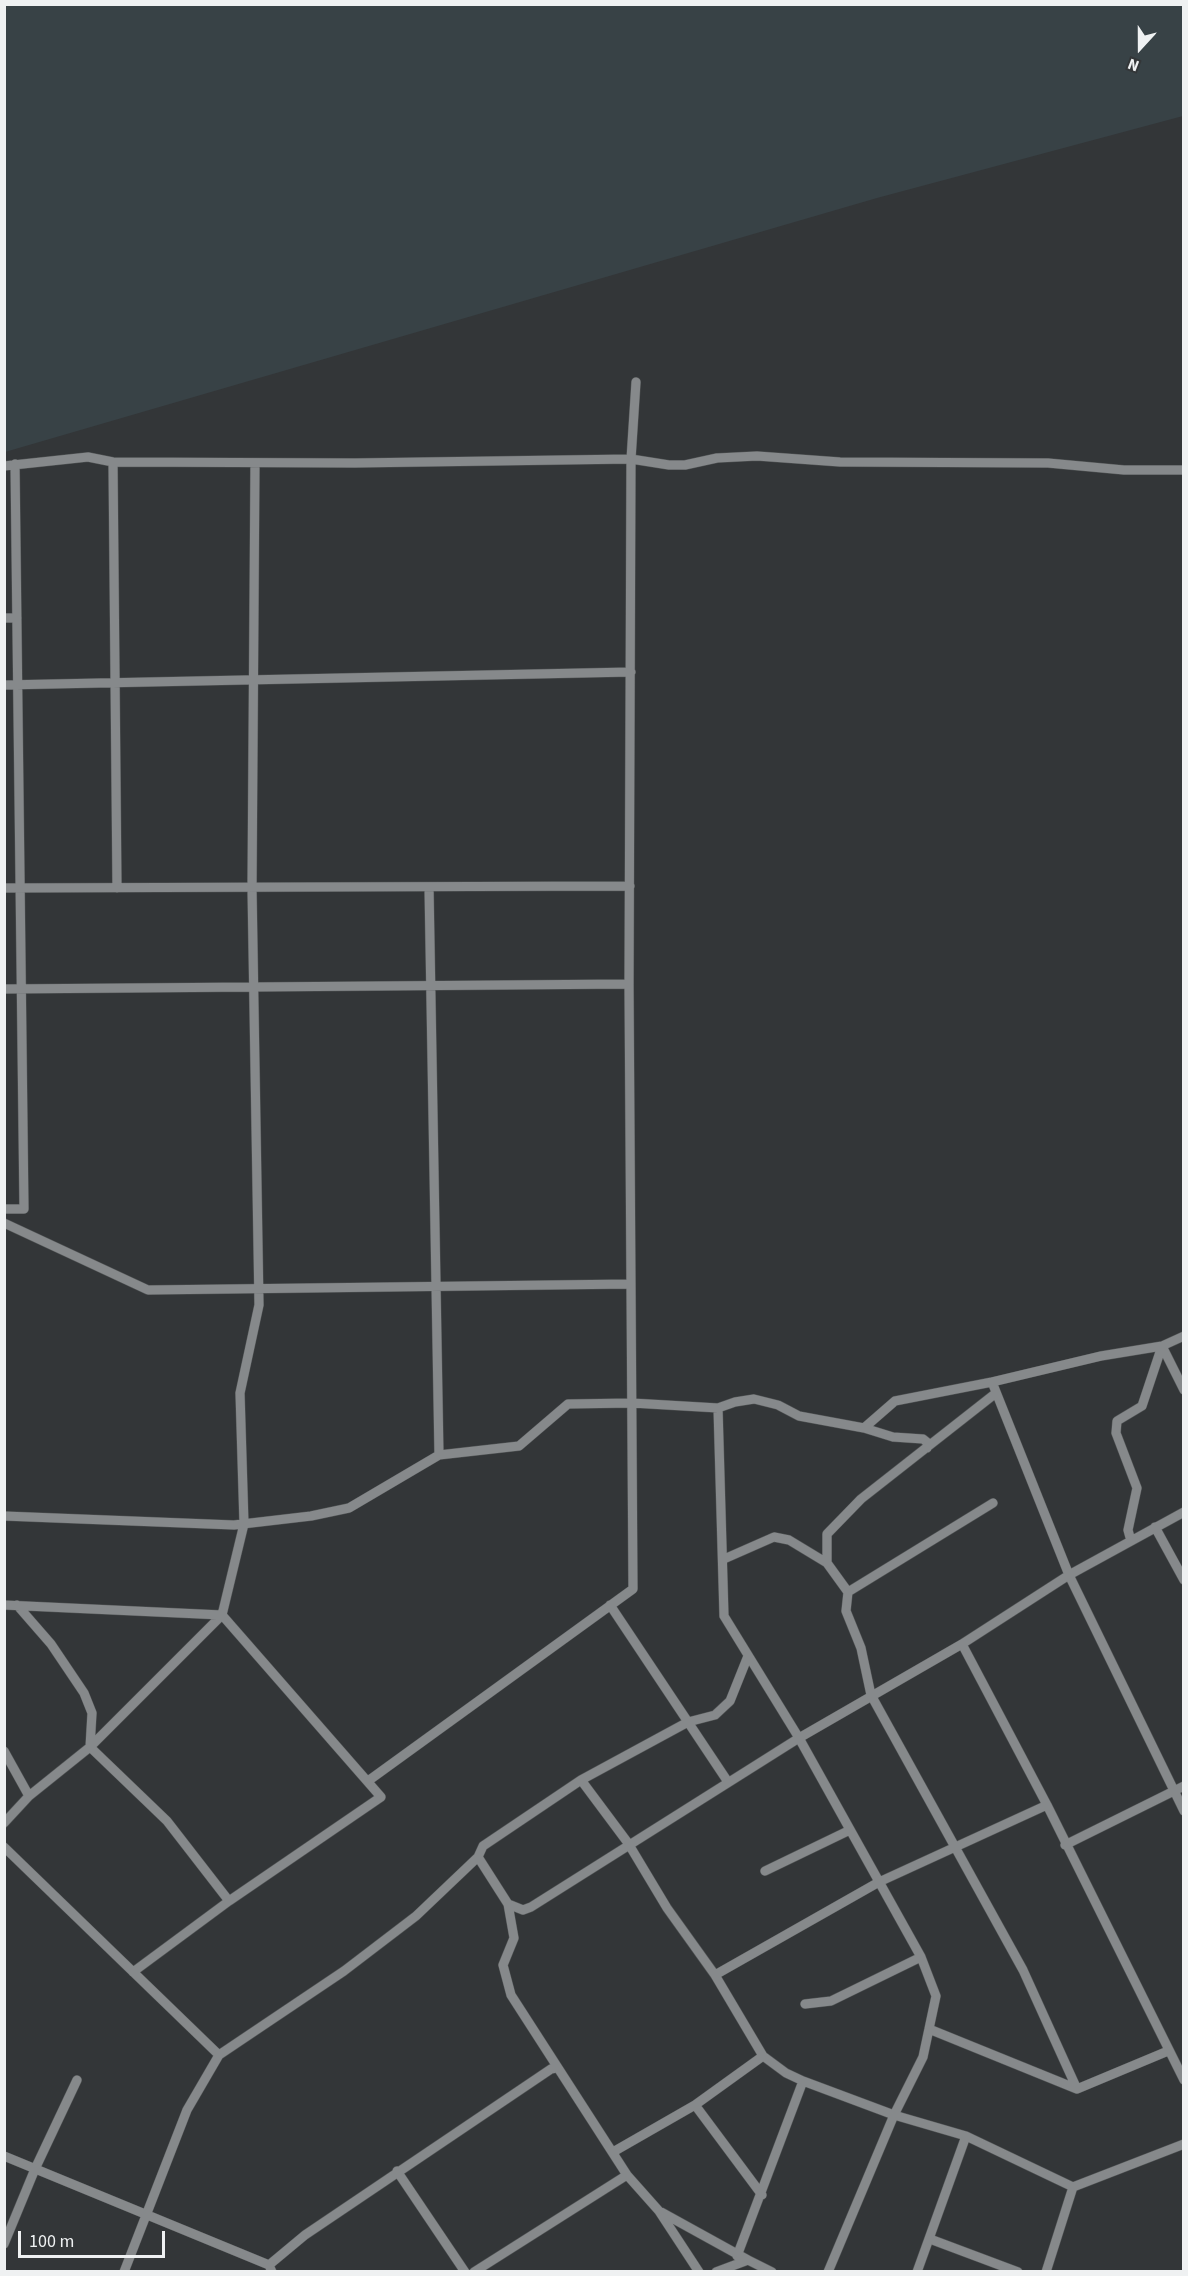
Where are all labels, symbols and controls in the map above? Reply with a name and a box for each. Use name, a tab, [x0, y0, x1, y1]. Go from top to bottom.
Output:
north arrow	[1110, 18, 1170, 78]
text: N	[1125, 53, 1142, 77]
scale bar	[21, 2219, 168, 2257]
text: 100 m	[29, 2229, 74, 2254]

